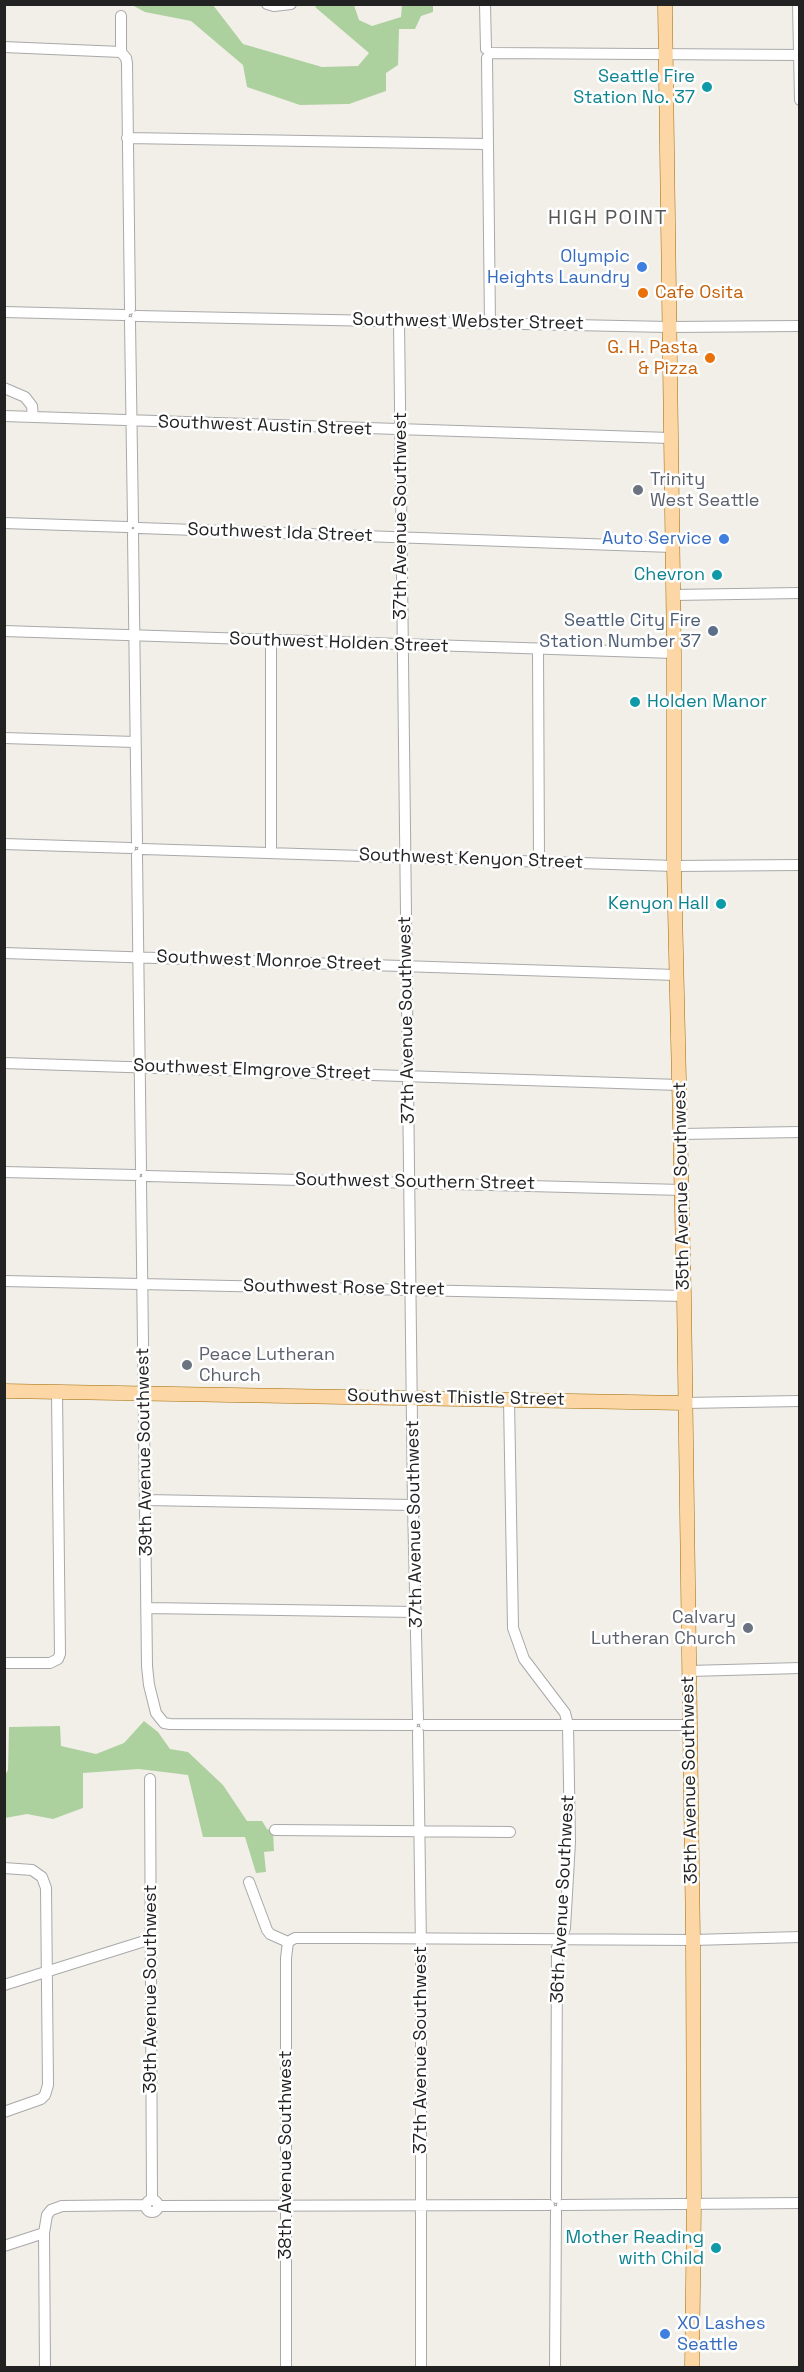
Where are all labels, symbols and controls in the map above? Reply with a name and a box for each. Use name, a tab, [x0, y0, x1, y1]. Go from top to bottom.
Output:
place label: Seattle Fire Station No. 37	[573, 66, 695, 109]
marker: Seattle Fire Station No. 37	[700, 80, 714, 94]
district label: HIGH POINT	[548, 207, 668, 231]
place label: Olympic Heights Laundry	[487, 246, 630, 288]
marker: Olympic Heights Laundry	[635, 260, 649, 274]
place label: Cafe Osita	[655, 282, 744, 304]
marker: Cafe Osita	[636, 286, 650, 300]
street label: Southwest Webster Street	[352, 309, 584, 335]
place label: G. H. Pasta & Pizza	[607, 337, 698, 380]
marker: G. H. Pasta & Pizza	[703, 351, 717, 365]
street label: Southwest Austin Street	[157, 411, 373, 441]
street label: 37th Avenue Southwest	[390, 412, 412, 620]
place label: Trinity West Seattle	[650, 469, 760, 512]
marker: Trinity West Seattle	[631, 483, 645, 497]
street label: Southwest Ida Street	[187, 519, 373, 547]
place label: Auto Service	[602, 528, 712, 550]
marker: Auto Service	[717, 532, 731, 546]
place label: Chevron	[634, 564, 705, 586]
marker: Chevron	[710, 568, 724, 582]
place label: Seattle City Fire Station Number 37	[539, 610, 701, 652]
marker: Seattle City Fire Station Number 37	[706, 624, 720, 638]
street label: Southwest Holden Street	[229, 628, 449, 658]
place label: Holden Manor	[647, 691, 767, 713]
marker: Holden Manor	[628, 695, 642, 709]
street label: Southwest Kenyon Street	[358, 844, 584, 874]
place label: Kenyon Hall	[608, 893, 709, 915]
marker: Kenyon Hall	[714, 897, 728, 911]
street label: 37th Avenue Southwest	[394, 916, 420, 1124]
street label: Southwest Monroe Street	[156, 946, 382, 976]
street label: Southwest Elmgrove Street	[133, 1055, 371, 1085]
street label: 35th Avenue Southwest	[669, 1082, 695, 1290]
street label: Southwest Southern Street	[295, 1169, 535, 1195]
street label: Southwest Rose Street	[243, 1275, 445, 1301]
place label: Peace Lutheran Church	[199, 1344, 335, 1386]
street label: 39th Avenue Southwest	[132, 1347, 158, 1557]
marker: Peace Lutheran Church	[180, 1358, 194, 1372]
street label: Southwest Thistle Street	[347, 1385, 565, 1411]
street label: 37th Avenue Southwest	[402, 1420, 428, 1628]
place label: Calvary Lutheran Church	[591, 1607, 736, 1650]
marker: Calvary Lutheran Church	[741, 1621, 755, 1635]
street label: 35th Avenue Southwest	[677, 1676, 703, 1884]
street label: 36th Avenue Southwest	[547, 1794, 579, 2004]
street label: 39th Avenue Southwest	[140, 1885, 162, 2093]
street label: 37th Avenue Southwest	[410, 1946, 432, 2154]
street label: 38th Avenue Southwest	[275, 2050, 297, 2260]
place label: Mother Reading with Child	[566, 2227, 704, 2270]
marker: Mother Reading with Child	[709, 2241, 723, 2255]
place label: XO Lashes Seattle	[677, 2313, 765, 2356]
marker: XO Lashes Seattle	[658, 2327, 672, 2341]

